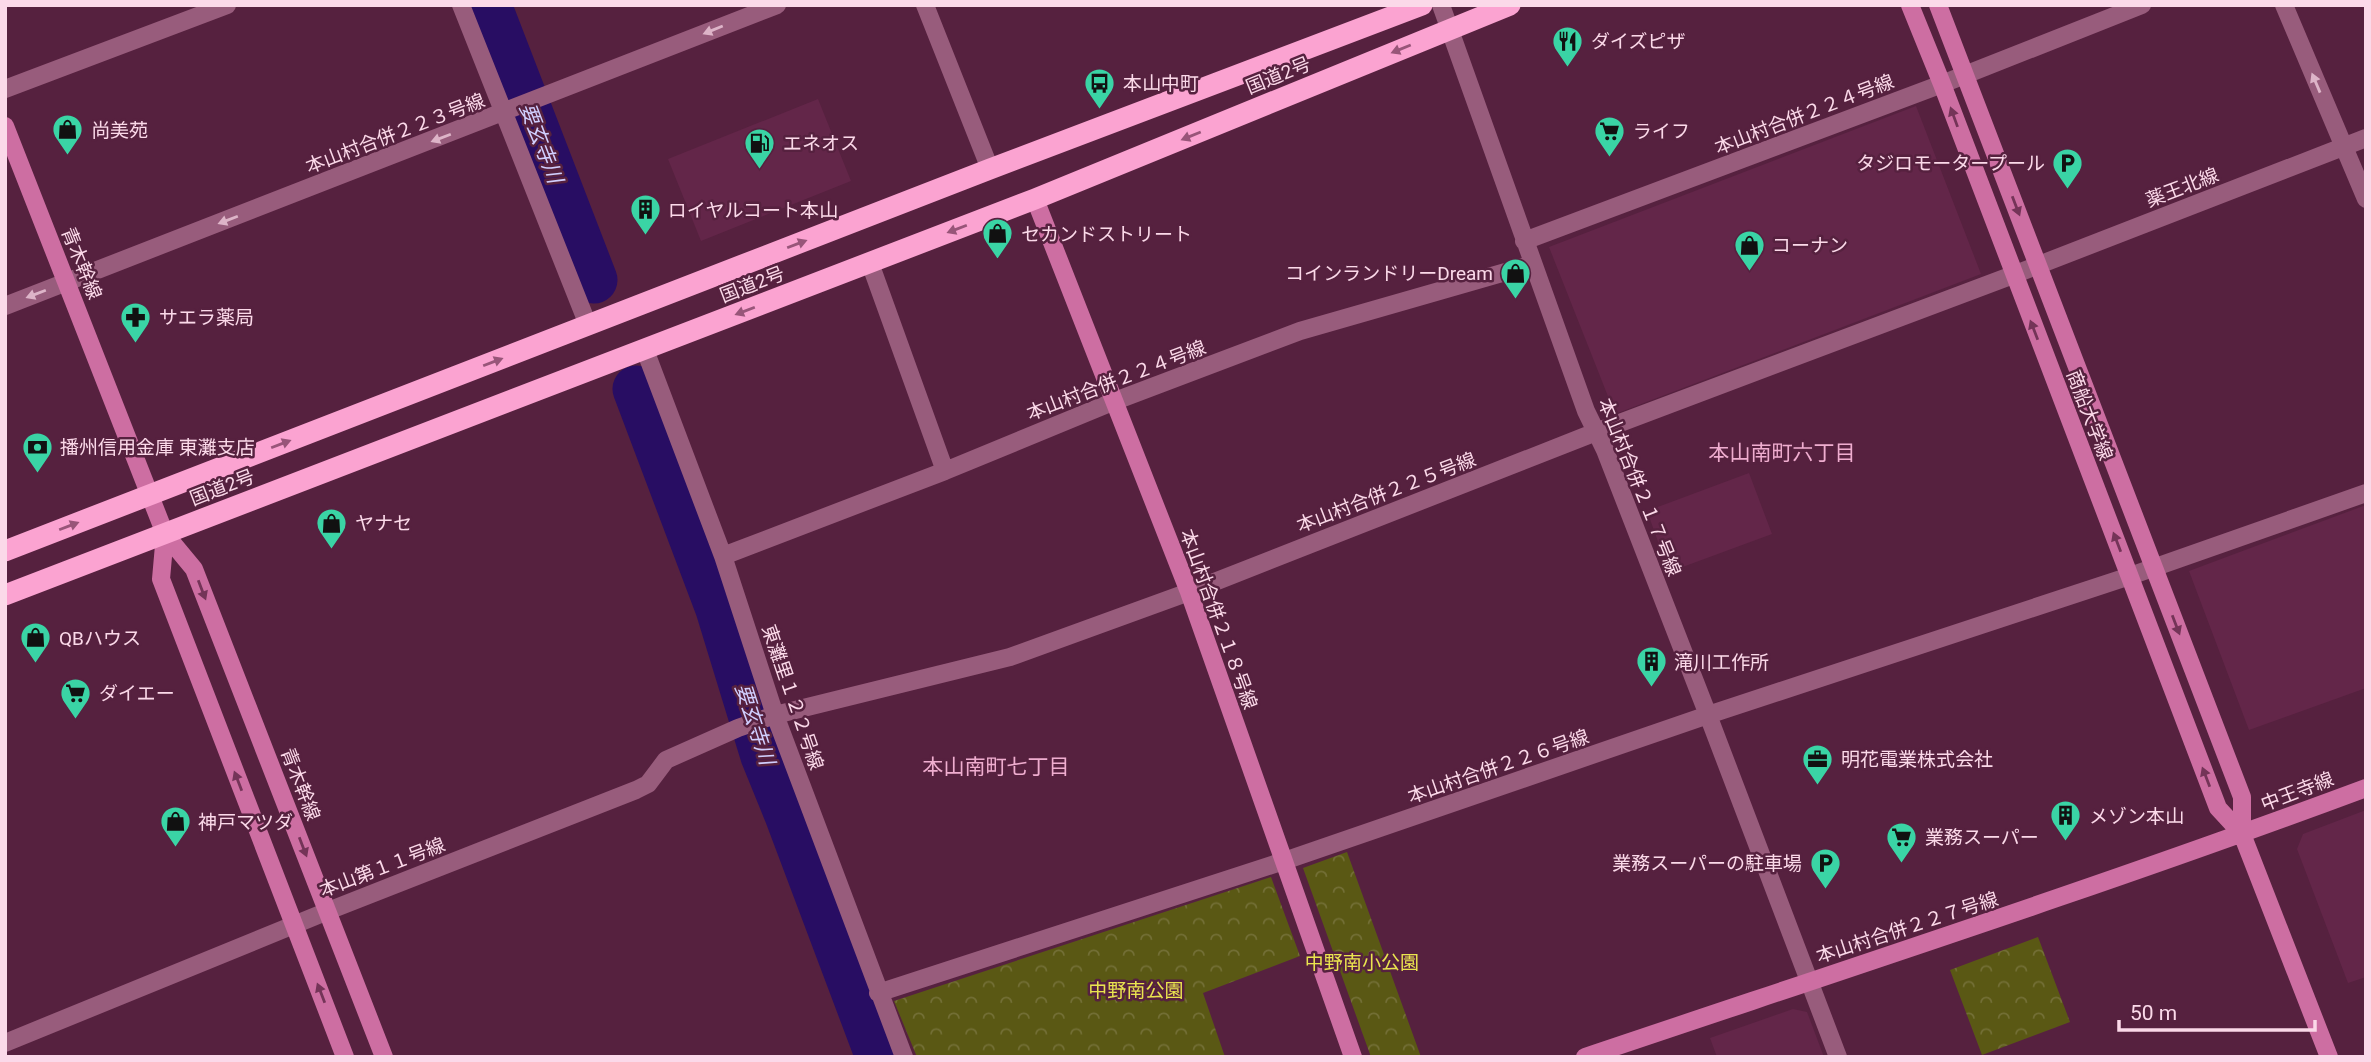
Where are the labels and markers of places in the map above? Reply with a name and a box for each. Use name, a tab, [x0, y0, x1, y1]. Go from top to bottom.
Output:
restaurant icon: ダイズピザ	[1551, 24, 1585, 68]
place label: ダイズピザ	[1591, 30, 1685, 53]
bus stop icon: 本山中町	[1083, 66, 1117, 110]
place label: 本山中町	[1123, 72, 1199, 95]
shop icon: 尚美苑	[51, 113, 85, 157]
supermarket icon: ライフ	[1593, 114, 1627, 158]
place label: 尚美苑	[91, 119, 148, 142]
place label: ライフ	[1633, 120, 1690, 143]
fuel station icon: エネオス	[743, 126, 777, 170]
place label: エネオス	[783, 132, 859, 155]
parking icon: タジロモータープール	[2051, 146, 2085, 190]
place label: タジロモータープール	[1856, 152, 2045, 175]
building icon: ロイヤルコート本山	[628, 193, 662, 237]
place label: ロイヤルコート本山	[668, 199, 838, 222]
shop icon: セカンドストリート	[981, 217, 1015, 261]
place label: セカンドストリート	[1021, 223, 1192, 246]
shop icon: コーナン	[1732, 228, 1766, 272]
place label: コーナン	[1772, 234, 1848, 257]
shop icon: コインランドリーDream	[1499, 256, 1533, 300]
place label: コインランドリーDream	[1285, 262, 1493, 285]
pharmacy icon: サエラ薬局	[119, 300, 153, 344]
place label: サエラ薬局	[159, 306, 254, 329]
bank icon: 播州信用金庫 東灘支店	[20, 430, 54, 474]
place label: 播州信用金庫 東灘支店	[60, 436, 255, 459]
shop icon: ヤナセ	[315, 506, 349, 550]
place label: ヤナセ	[355, 512, 412, 535]
shop icon: QBハウス	[19, 621, 53, 665]
place label: QBハウス	[59, 627, 141, 650]
building icon: 滝川工作所	[1634, 645, 1668, 689]
place label: 滝川工作所	[1674, 651, 1769, 674]
supermarket icon: ダイエー	[59, 676, 93, 720]
place label: ダイエー	[99, 682, 175, 705]
office icon: 明花電業株式会社	[1801, 742, 1835, 786]
place label: 明花電業株式会社	[1841, 748, 1993, 771]
building icon: メゾン本山	[2049, 799, 2083, 843]
shop icon: 神戸マツダ	[158, 805, 192, 849]
place label: メゾン本山	[2089, 805, 2184, 828]
place label: 神戸マツダ	[198, 811, 293, 834]
supermarket icon: 業務スーパー	[1885, 820, 1919, 864]
place label: 業務スーパー	[1925, 826, 2039, 849]
parking icon: 業務スーパーの駐車場	[1808, 846, 1842, 890]
place label: 業務スーパーの駐車場	[1612, 852, 1802, 875]

